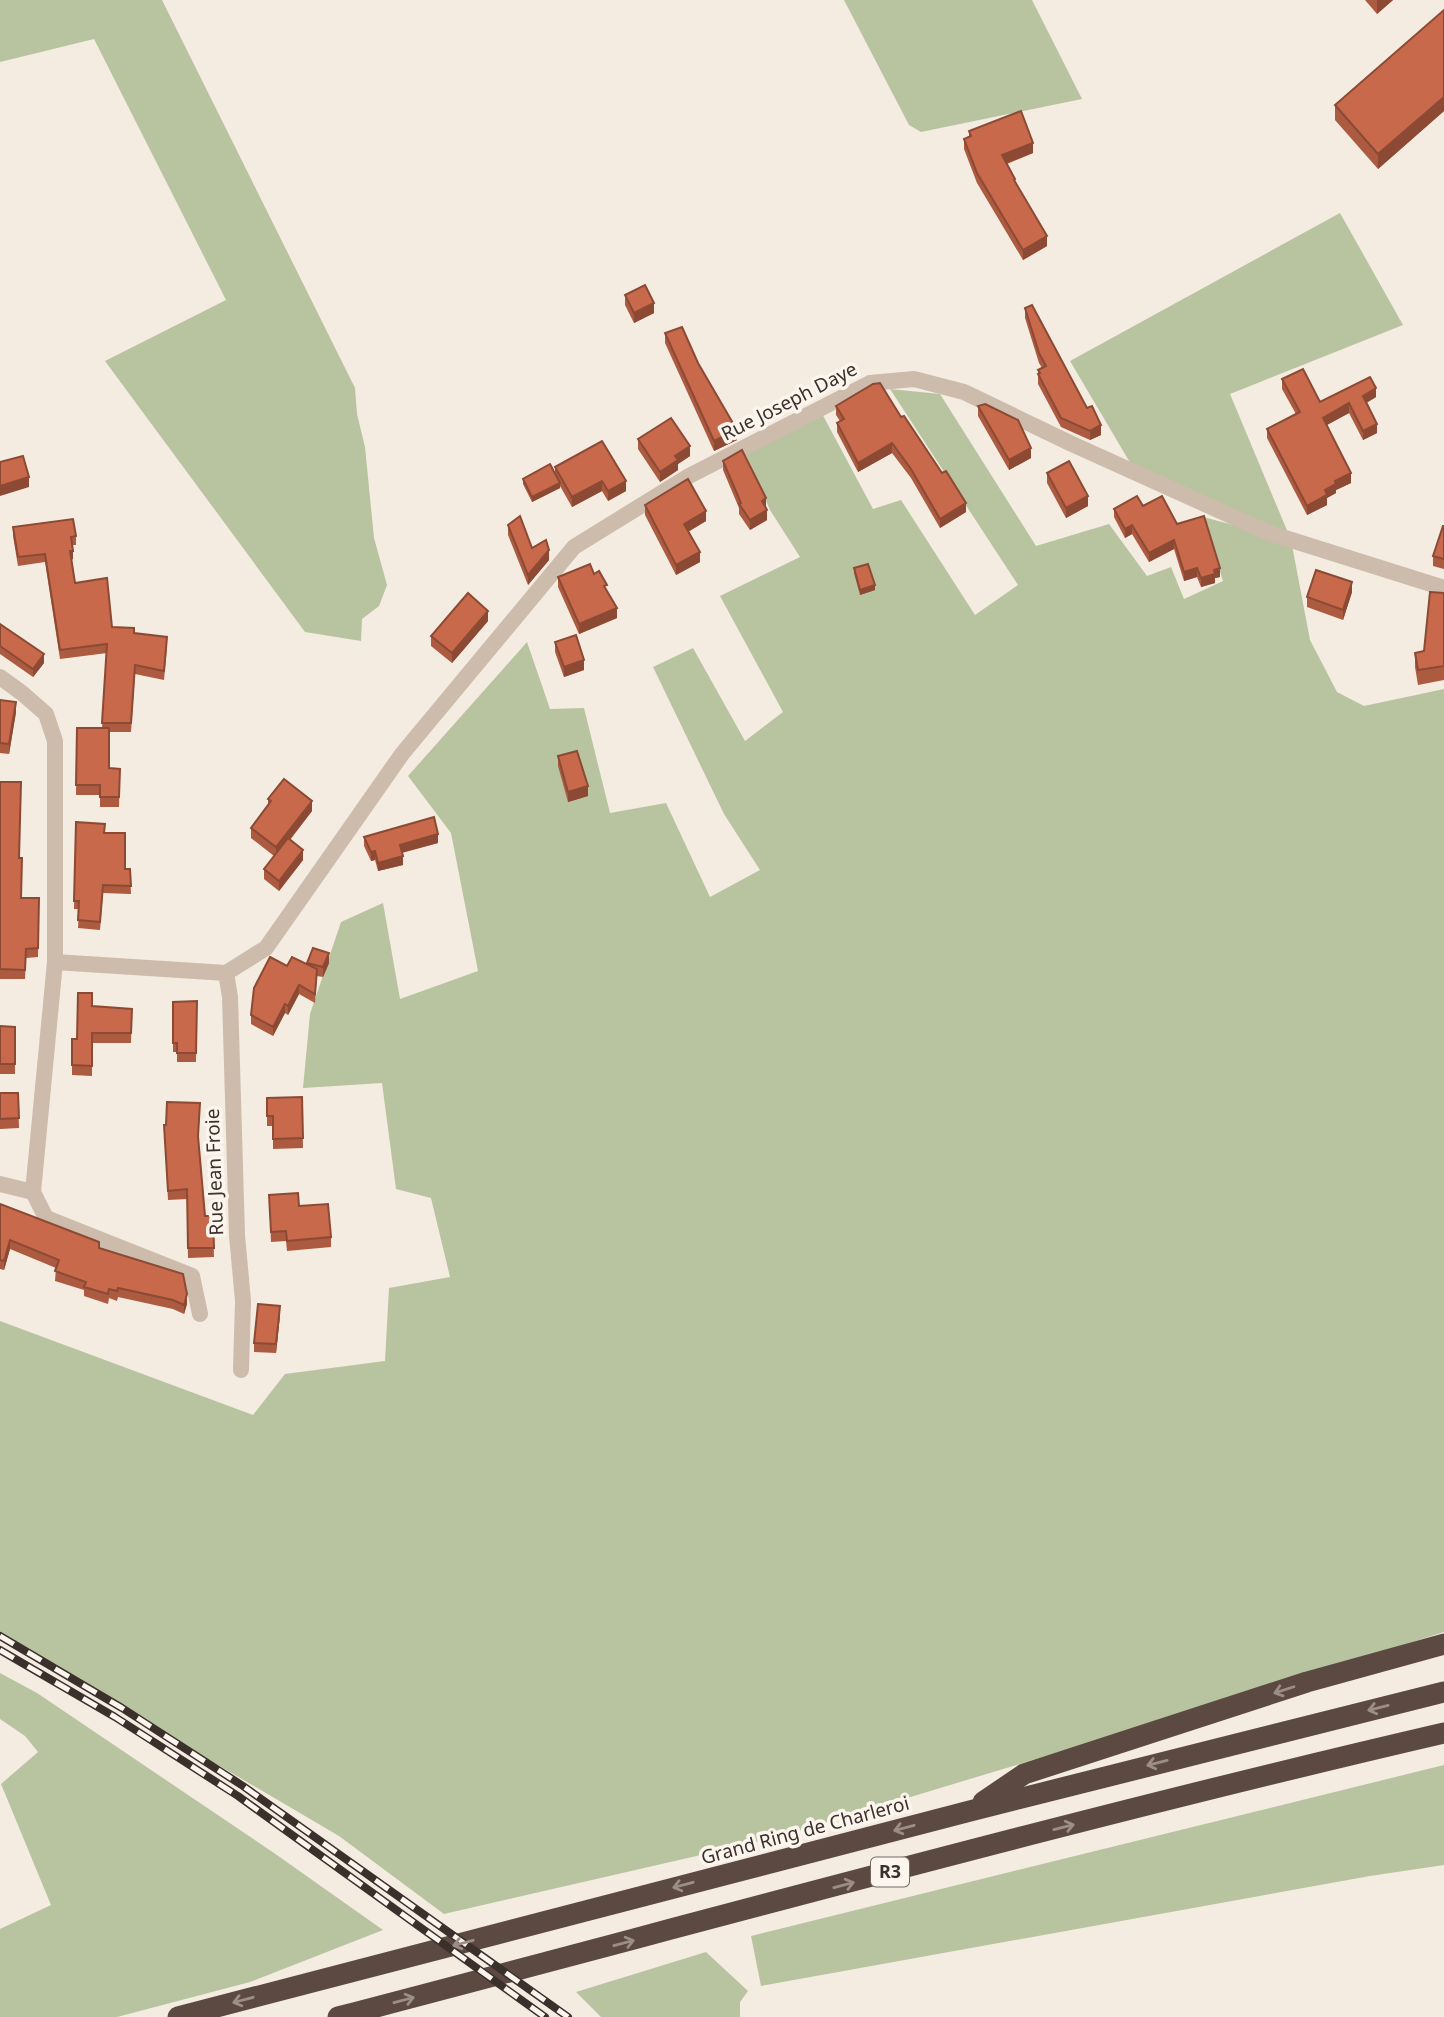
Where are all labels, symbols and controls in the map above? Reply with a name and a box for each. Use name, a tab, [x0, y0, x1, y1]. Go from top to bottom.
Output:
street label: Rue Joseph Daye	[717, 356, 861, 446]
street label: Rue Jean Froie	[199, 1108, 229, 1236]
one-way arrow	[1273, 1685, 1295, 1697]
one-way arrow	[1367, 1702, 1390, 1715]
one-way arrow	[1146, 1757, 1169, 1770]
street label: Grand Ring de Charleroi	[698, 1790, 912, 1870]
one-way arrow	[1052, 1820, 1075, 1833]
one-way arrow	[893, 1822, 915, 1835]
road number: R3	[871, 1858, 909, 1886]
one-way arrow	[833, 1877, 855, 1890]
one-way arrow	[673, 1879, 695, 1892]
one-way arrow	[613, 1935, 635, 1948]
one-way arrow	[452, 1937, 474, 1950]
one-way arrow	[392, 1993, 415, 2006]
one-way arrow	[232, 1994, 255, 2007]

